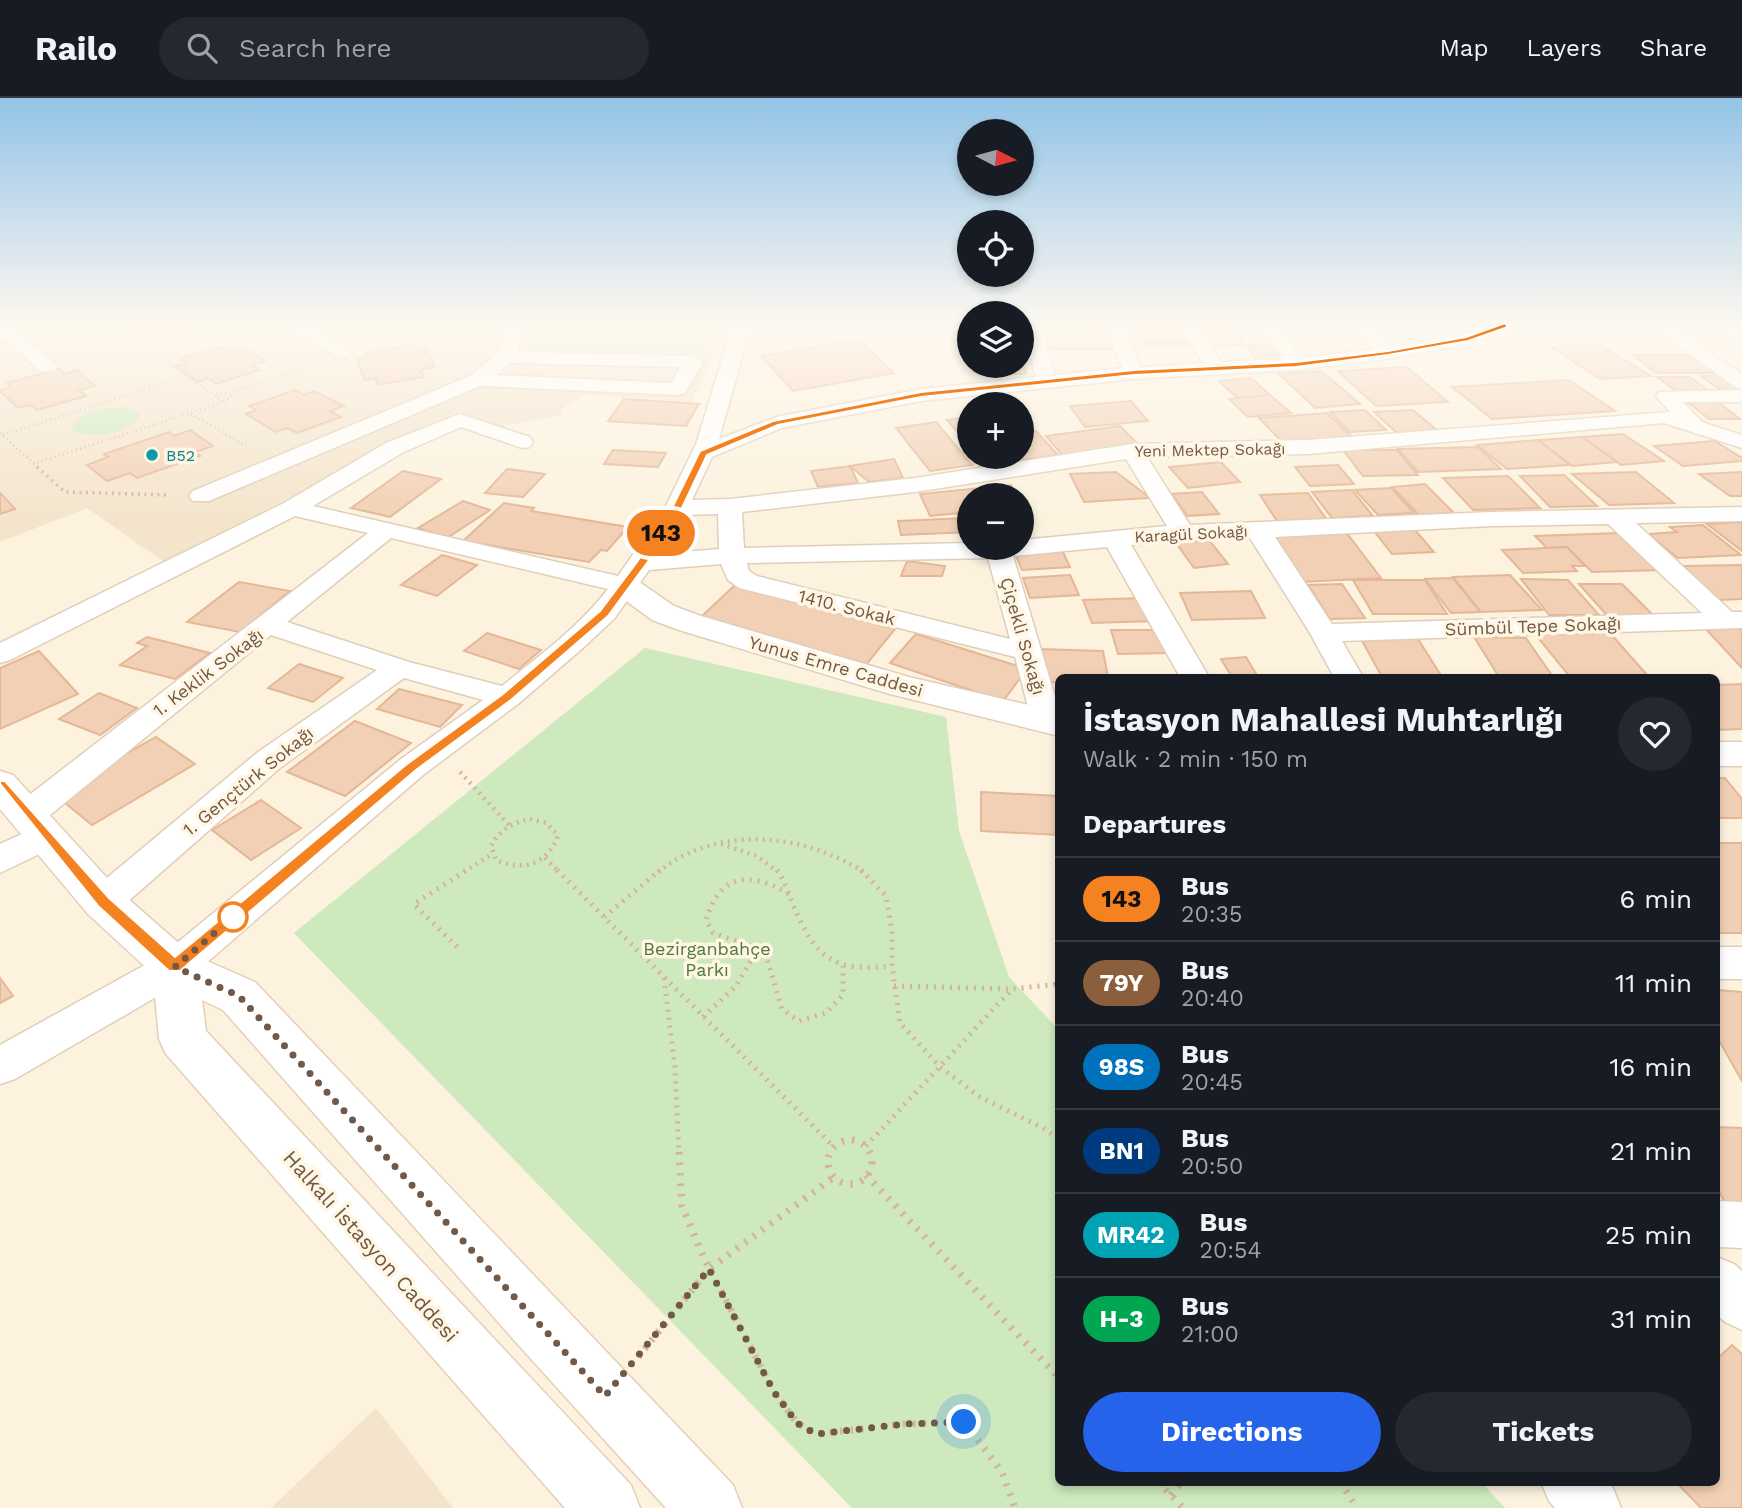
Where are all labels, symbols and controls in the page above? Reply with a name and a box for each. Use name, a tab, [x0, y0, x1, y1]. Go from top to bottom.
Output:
search box	[159, 17, 649, 80]
text: Railo	[35, 29, 117, 68]
icon: search	[183, 29, 221, 67]
text: Search here	[239, 33, 391, 63]
text: Map	[1440, 34, 1488, 62]
text: Layers	[1526, 34, 1602, 62]
text: Share	[1640, 34, 1707, 62]
north arrow	[957, 119, 1034, 196]
map controls	[957, 119, 1034, 560]
button: locate	[957, 210, 1034, 287]
button: layers	[957, 301, 1034, 378]
button: +	[957, 392, 1034, 469]
street label: Yeni Mektep Sokağı	[1134, 439, 1286, 461]
place label: B52	[166, 446, 195, 465]
marker: B52	[144, 447, 160, 463]
button: −	[957, 483, 1034, 560]
line badge: 143	[621, 510, 701, 556]
text: 143	[641, 519, 681, 547]
street label: Karagül Sokağı	[1134, 522, 1248, 546]
street label: Çiçekli Sokağı	[996, 575, 1050, 697]
street label: 1410. Sokak	[796, 585, 898, 629]
street label: Sümbül Tepe Sokağı	[1444, 612, 1622, 640]
street label: 1. Keklik Sokağı	[149, 624, 267, 720]
street label: Yunus Emre Caddesi	[746, 631, 926, 701]
button: heart	[1618, 697, 1692, 771]
text: İstasyon Mahallesi Muhtarlığı	[1083, 700, 1563, 739]
street label: 1. Gençtürk Sokağı	[179, 722, 317, 840]
text: Walk · 2 min · 150 m	[1083, 746, 1308, 773]
text: Departures	[1083, 809, 1226, 839]
text: Bus	[1181, 871, 1229, 901]
text: 6 min	[1620, 884, 1692, 914]
text: 143	[1101, 885, 1142, 913]
text: 20:35	[1181, 901, 1242, 928]
unlabelled marker	[218, 902, 248, 932]
park label: Bezirganbahçe Parkı	[643, 938, 771, 980]
text: Bus	[1181, 955, 1229, 985]
text: 11 min	[1615, 968, 1692, 998]
text: 79Y	[1099, 969, 1144, 997]
text: 20:40	[1181, 985, 1244, 1012]
text: Bus	[1181, 1039, 1229, 1069]
text: 16 min	[1609, 1052, 1692, 1082]
text: 98S	[1099, 1053, 1144, 1081]
text: 20:45	[1181, 1069, 1243, 1096]
text: Bus	[1181, 1123, 1229, 1153]
text: 21 min	[1610, 1136, 1692, 1166]
text: BN1	[1099, 1137, 1144, 1165]
street label: Halkalı İstasyon Caddesi	[278, 1145, 464, 1347]
text: 20:50	[1181, 1153, 1243, 1180]
text: Bus	[1200, 1207, 1247, 1237]
text: 25 min	[1605, 1220, 1692, 1250]
text: MR42	[1097, 1221, 1165, 1249]
text: 20:54	[1200, 1237, 1261, 1264]
text: Bus	[1181, 1291, 1229, 1321]
text: 31 min	[1610, 1304, 1692, 1334]
text: H-3	[1099, 1305, 1144, 1333]
text: 21:00	[1181, 1321, 1239, 1348]
button: Directions	[1083, 1392, 1381, 1472]
button: Tickets	[1395, 1392, 1692, 1472]
your location	[946, 1404, 981, 1439]

